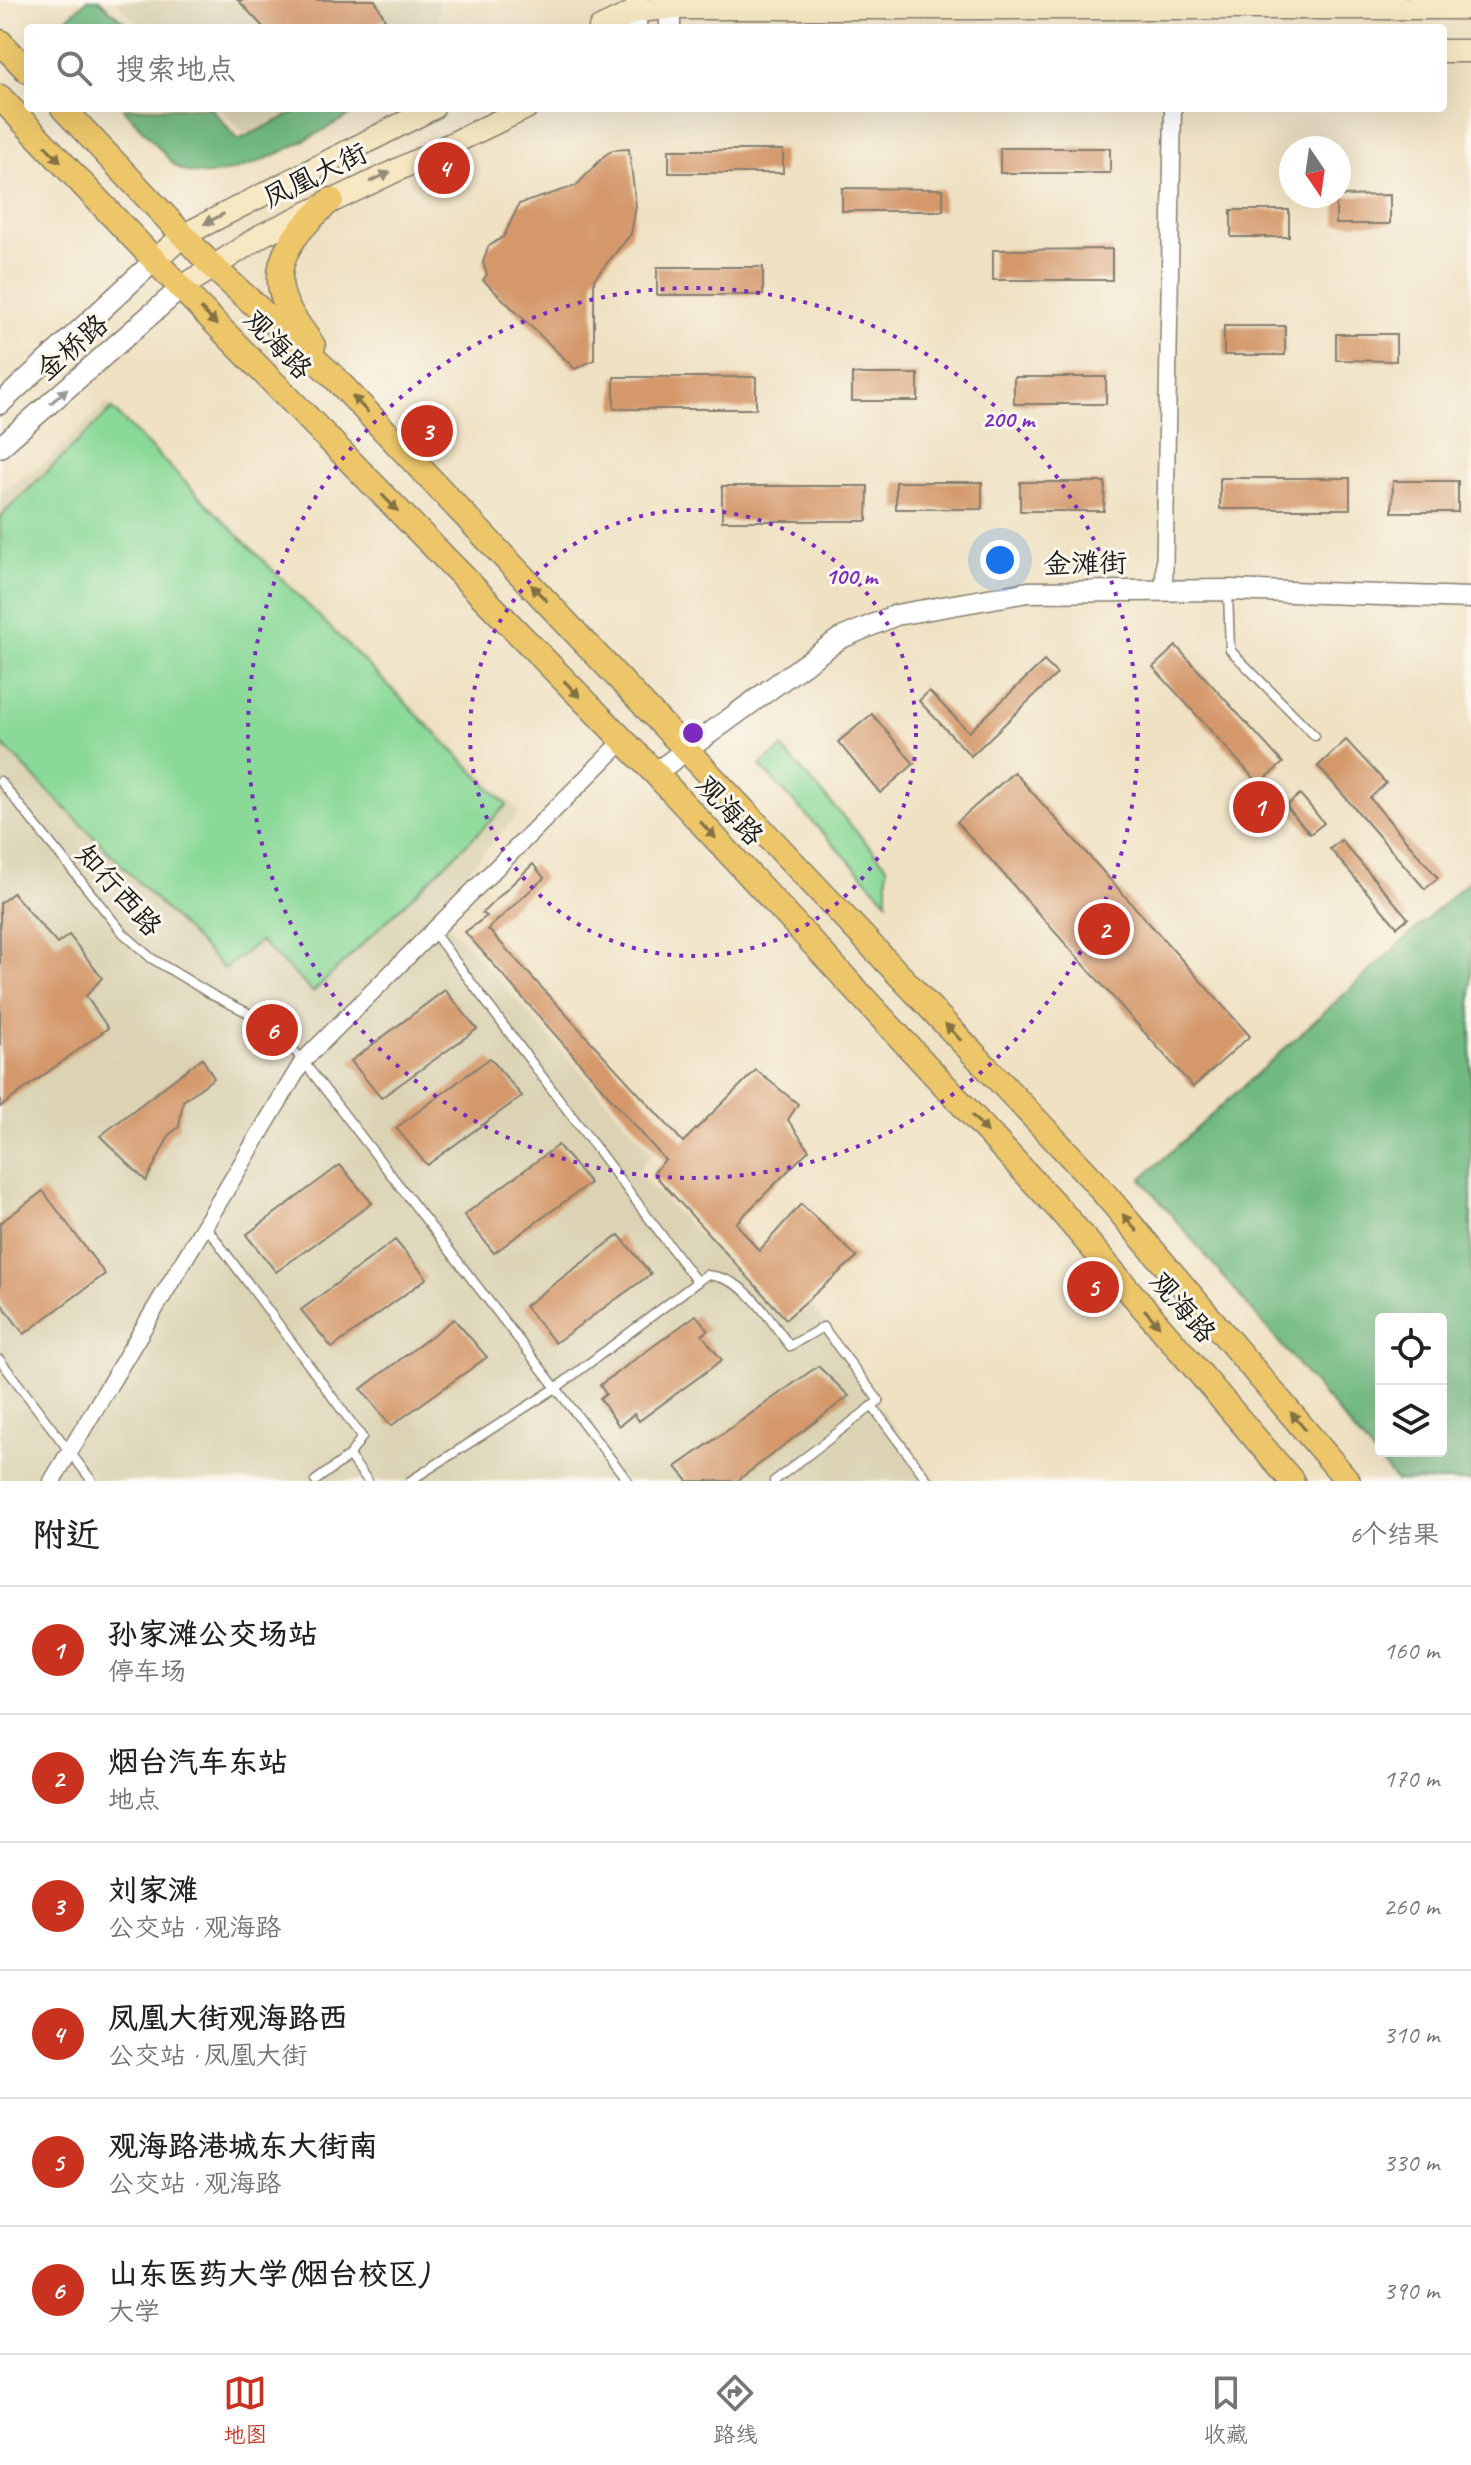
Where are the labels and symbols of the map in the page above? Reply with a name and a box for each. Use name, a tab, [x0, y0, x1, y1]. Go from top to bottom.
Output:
street label: 凤凰大街	[257, 135, 373, 215]
north arrow	[1279, 136, 1351, 208]
pin: 4	[418, 138, 470, 198]
one-way arrow	[44, 144, 62, 163]
one-way arrow	[368, 170, 391, 184]
one-way arrow	[202, 213, 225, 226]
street label: 观海路	[236, 302, 320, 386]
street label: 金桥路	[29, 306, 115, 388]
one-way arrow	[199, 307, 218, 326]
one-way arrow	[49, 387, 68, 405]
one-way arrow	[351, 395, 369, 414]
pin: 3	[401, 401, 453, 461]
text: 200 m	[982, 404, 1036, 434]
one-way arrow	[381, 493, 399, 512]
your location	[980, 540, 1020, 580]
street label: 金滩街	[1043, 545, 1127, 581]
text: 100 m	[825, 561, 879, 591]
one-way arrow	[530, 584, 549, 603]
one-way arrow	[562, 679, 581, 698]
centre of rings	[679, 719, 707, 747]
street label: 观海路	[689, 767, 771, 853]
pin: 1	[1233, 777, 1285, 837]
one-way arrow	[698, 821, 716, 840]
street label: 知行西路	[69, 837, 169, 943]
pin: 2	[1078, 899, 1130, 959]
pin: 6	[246, 1000, 298, 1060]
one-way arrow	[945, 1023, 963, 1042]
one-way arrow	[970, 1114, 988, 1133]
one-way arrow	[1122, 1213, 1139, 1233]
pin: 5	[1067, 1257, 1119, 1317]
street label: 观海路	[1142, 1264, 1224, 1350]
one-way arrow	[1143, 1308, 1161, 1328]
one-way arrow	[1290, 1412, 1307, 1432]

